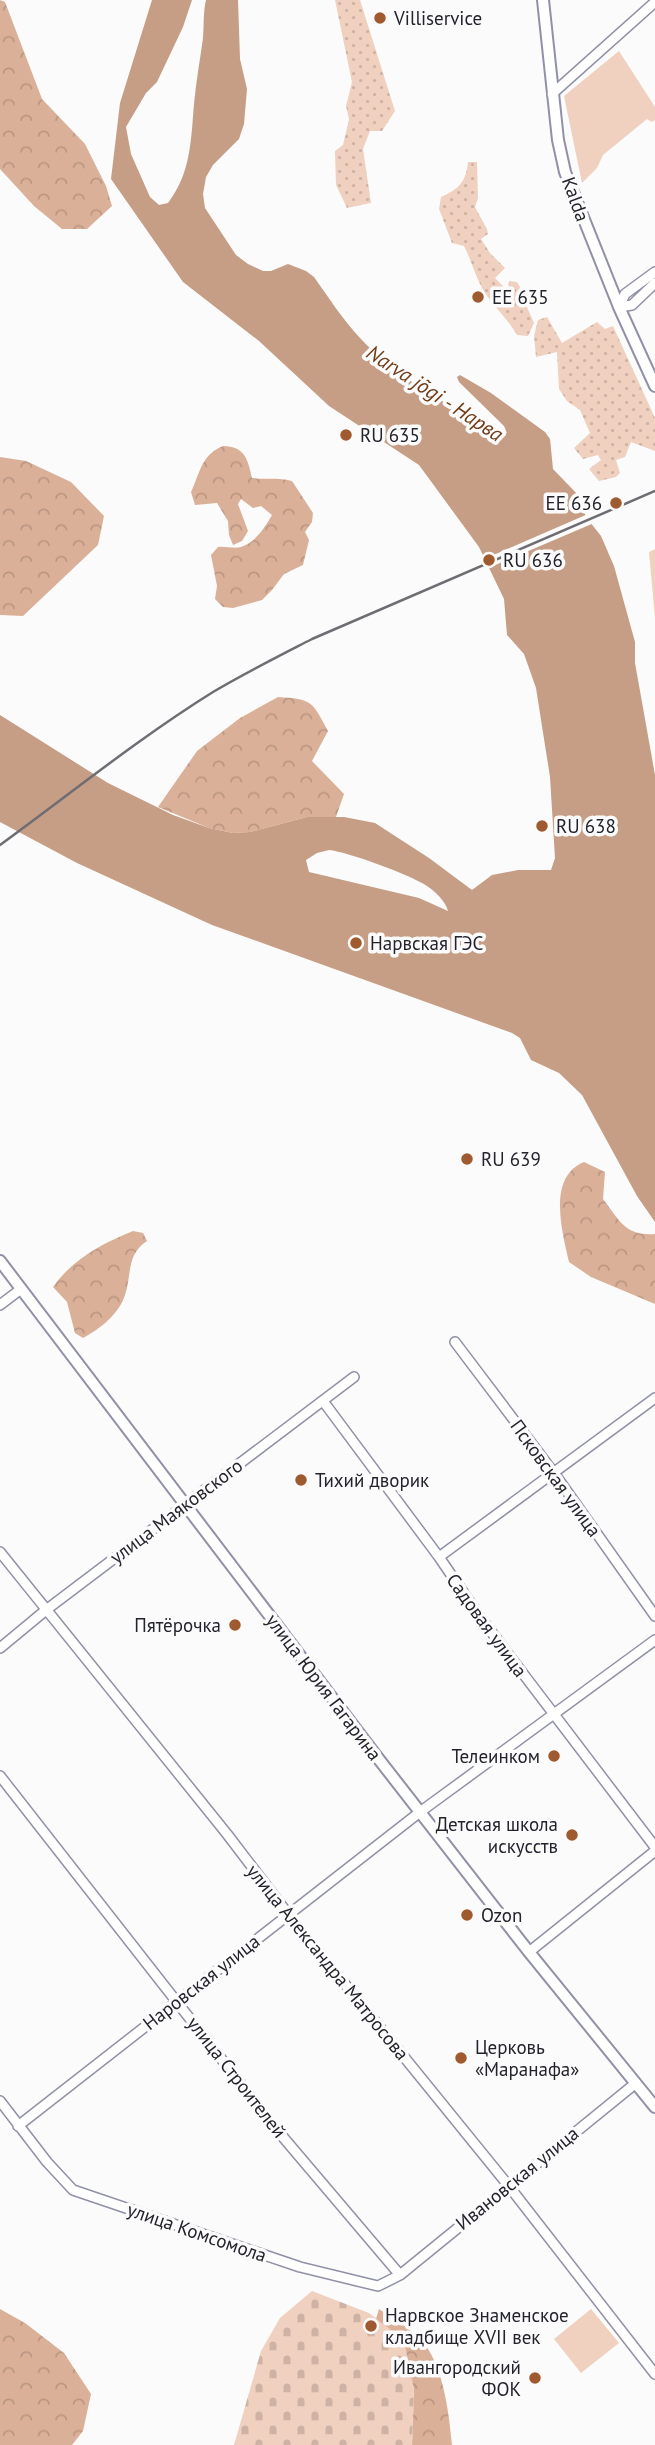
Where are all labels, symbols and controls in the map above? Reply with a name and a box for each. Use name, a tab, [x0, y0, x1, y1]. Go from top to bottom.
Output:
place label: Villiservice	[393, 6, 482, 30]
marker: Villiservice	[372, 10, 388, 26]
street label: Kalda	[557, 173, 595, 225]
place label: EE 635	[492, 285, 549, 309]
marker: EE 635	[470, 289, 486, 305]
water label: Narva jõgi - Нарва	[361, 339, 509, 448]
place label: RU 635	[360, 423, 420, 447]
marker: RU 635	[338, 427, 354, 443]
place label: EE 636	[545, 491, 602, 515]
marker: EE 636	[608, 495, 624, 511]
place label: RU 636	[503, 548, 563, 572]
marker: RU 636	[481, 552, 497, 568]
place label: RU 638	[556, 814, 616, 838]
marker: RU 638	[534, 818, 550, 834]
place label: Нарвская ГЭС	[370, 931, 483, 955]
marker: Нарвская ГЭС	[348, 935, 364, 951]
place label: RU 639	[481, 1147, 541, 1171]
marker: RU 639	[459, 1151, 475, 1167]
street label: Псковская улица	[505, 1415, 607, 1541]
street label: улица Маяковского	[105, 1453, 247, 1569]
place label: Тихий дворик	[315, 1468, 429, 1492]
marker: Тихий дворик	[293, 1472, 309, 1488]
street label: Садовая улица	[441, 1569, 533, 1681]
street label: улица Юрия Гагарина	[261, 1609, 387, 1765]
place label: Пятёрочка	[134, 1613, 221, 1637]
marker: Пятёрочка	[227, 1617, 243, 1633]
place label: Телеинком	[451, 1744, 540, 1768]
marker: Телеинком	[546, 1748, 562, 1764]
place label: Детская школа искусств	[436, 1812, 558, 1858]
marker: Детская школа искусств	[564, 1827, 580, 1843]
street label: улица Александра Матросова	[242, 1859, 414, 2065]
place label: Ozon	[481, 1903, 522, 1927]
marker: Ozon	[459, 1907, 475, 1923]
street label: Наровская улица	[138, 1929, 264, 2035]
street label: улица Строителей	[182, 2011, 292, 2143]
place label: Церковь «Маранафа»	[475, 2035, 579, 2081]
marker: Церковь «Маранафа»	[453, 2050, 469, 2066]
street label: Ивановская улица	[451, 2121, 583, 2235]
street label: улица Комсомола	[124, 2197, 270, 2267]
place label: Нарвское Знаменское кладбище XVII век	[385, 2303, 569, 2349]
marker: Нарвское Знаменское кладбище XVII век	[363, 2318, 379, 2334]
place label: Ивангородский ФОК	[393, 2355, 521, 2401]
marker: Ивангородский ФОК	[527, 2370, 543, 2386]

